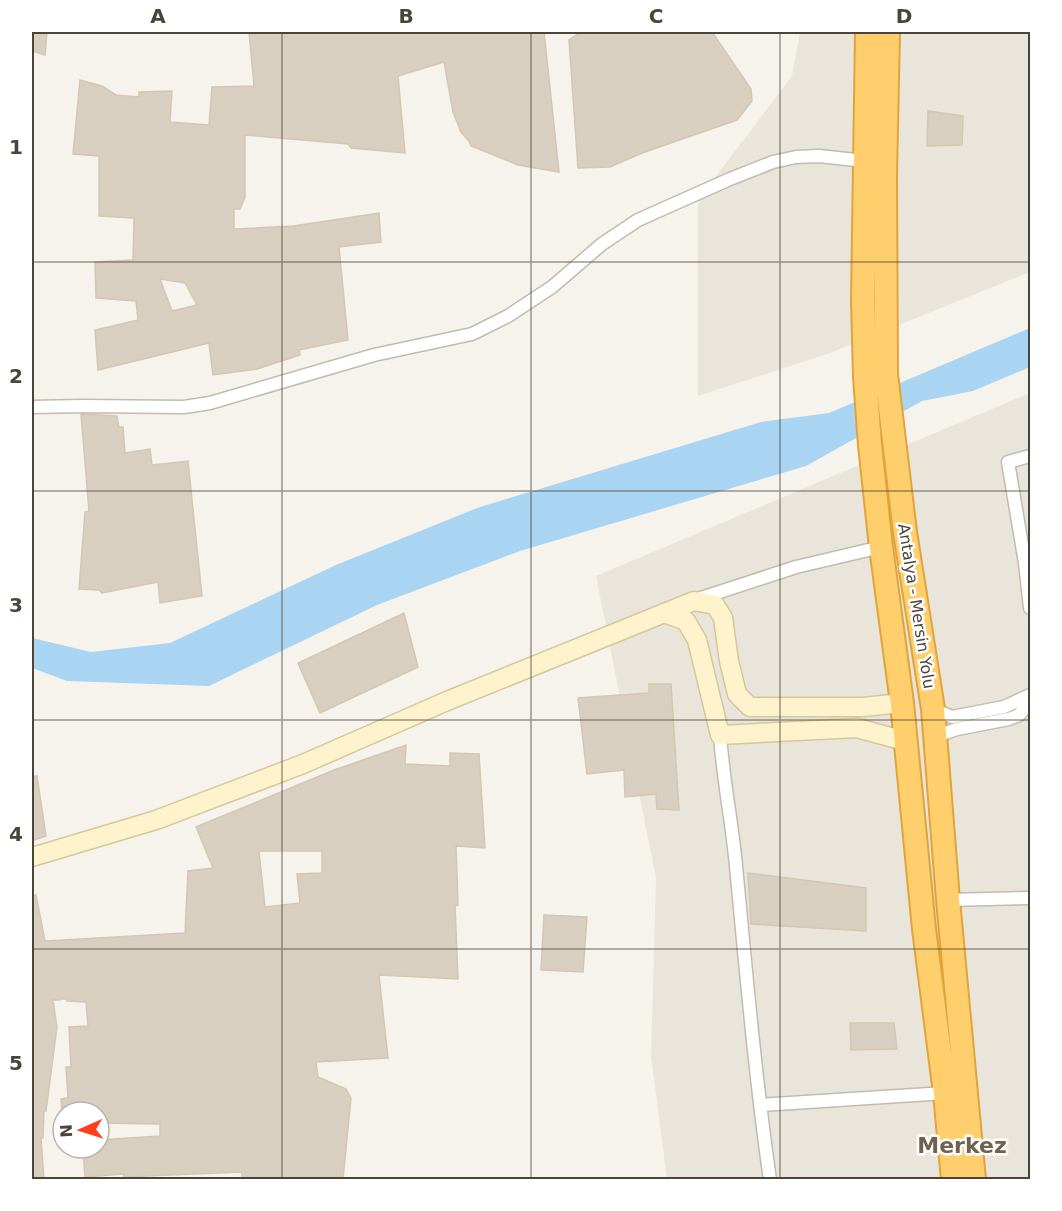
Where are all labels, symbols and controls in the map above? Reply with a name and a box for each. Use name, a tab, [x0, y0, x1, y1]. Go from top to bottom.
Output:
text: A	[150, 4, 166, 28]
text: B	[398, 4, 414, 28]
text: C	[649, 4, 663, 28]
text: D	[896, 4, 912, 28]
text: 1	[9, 135, 23, 159]
text: 2	[9, 364, 23, 388]
street label: Antalya - Mersin Yolu	[894, 522, 939, 690]
text: 3	[9, 593, 23, 617]
text: 4	[9, 822, 23, 846]
text: 5	[9, 1051, 23, 1075]
north arrow	[51, 1100, 111, 1160]
text: N	[57, 1124, 76, 1138]
district label: Merkez	[917, 1133, 1007, 1158]

